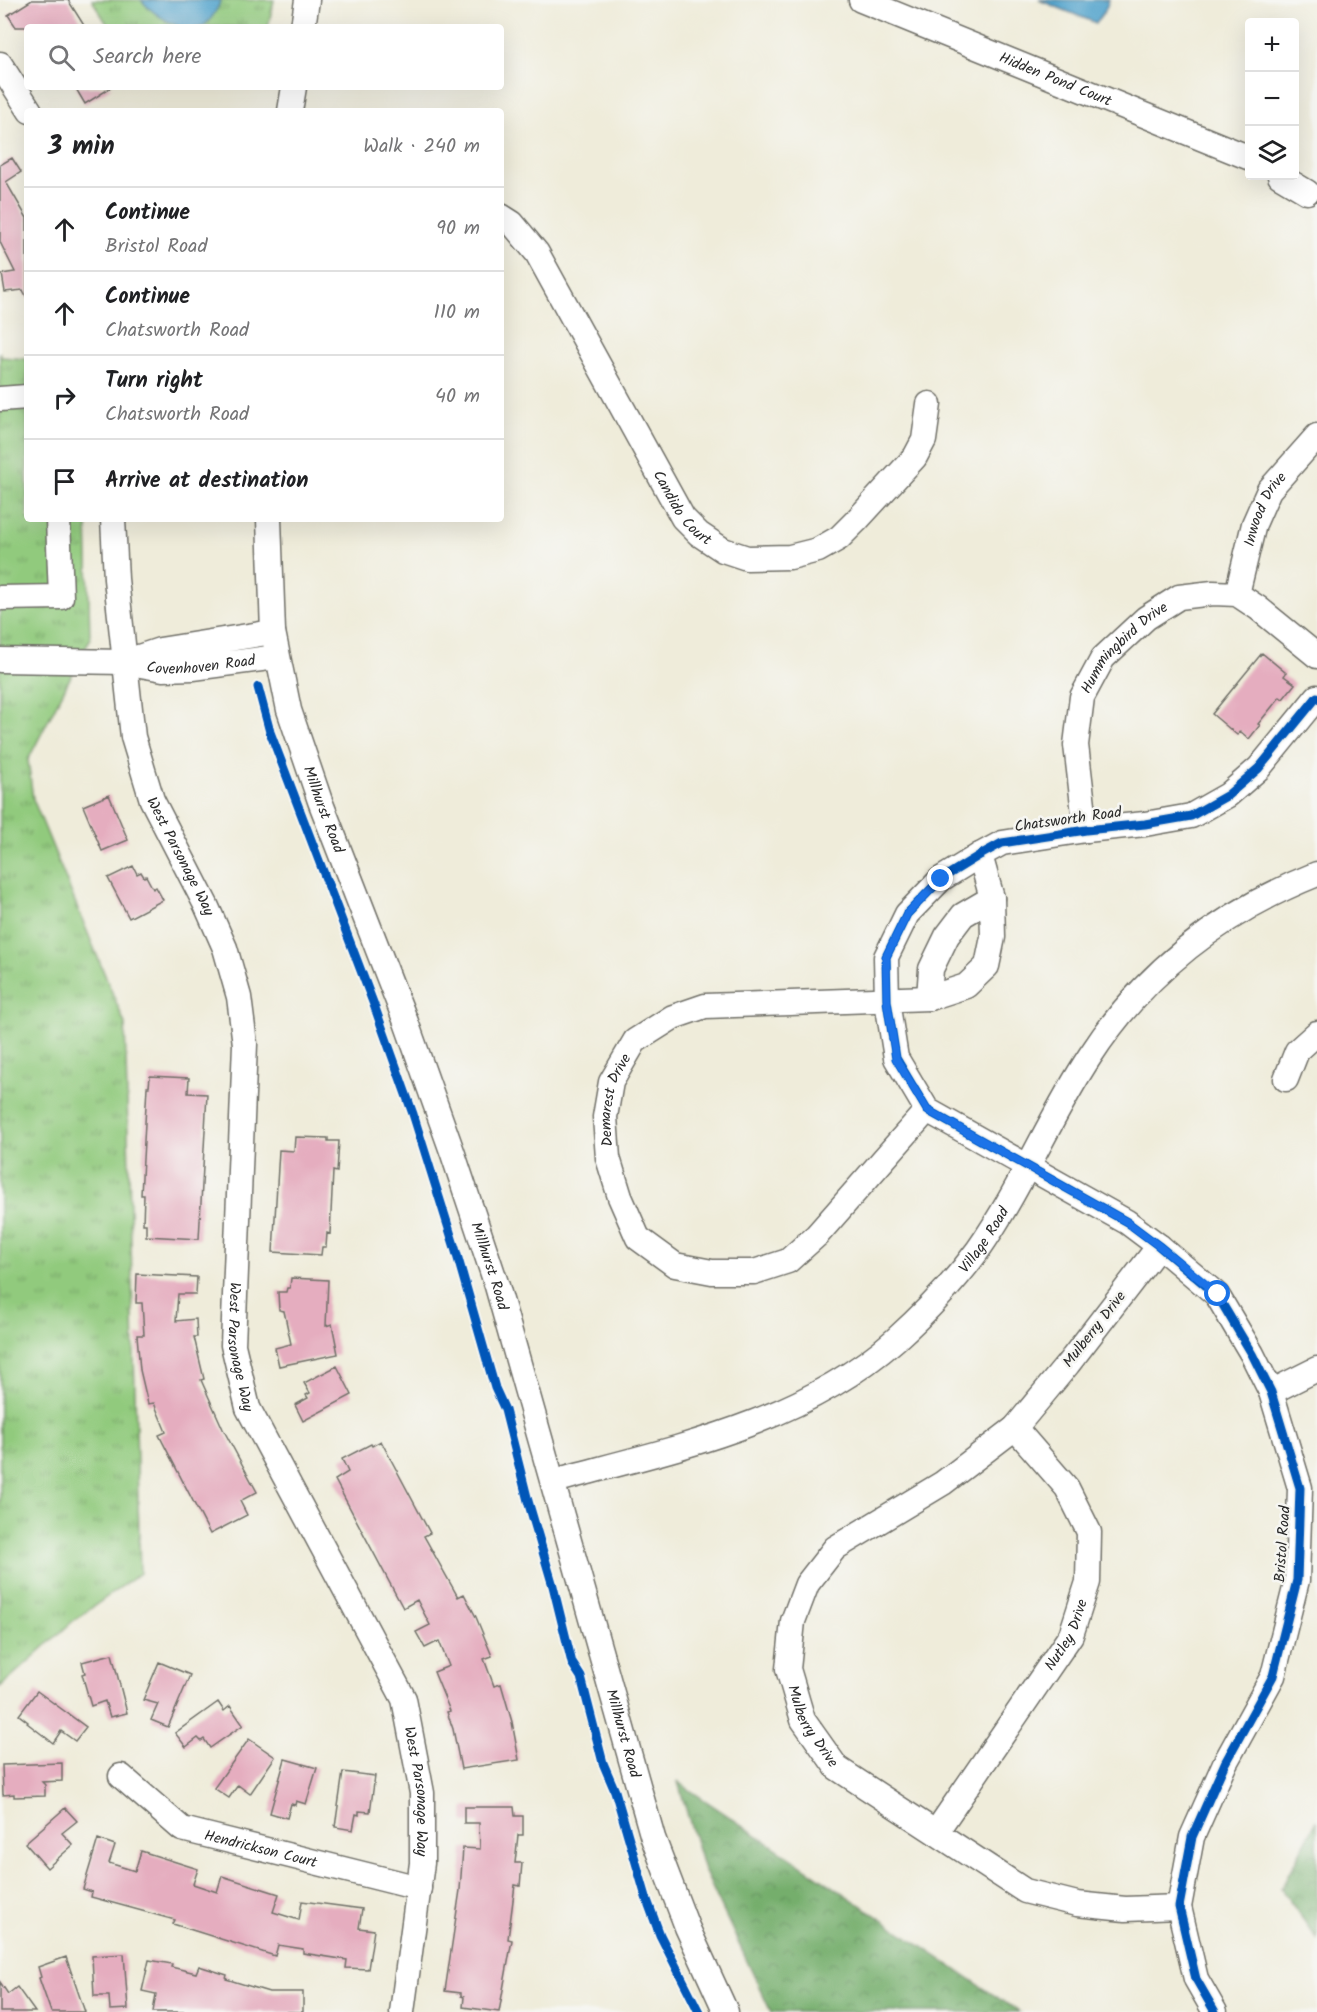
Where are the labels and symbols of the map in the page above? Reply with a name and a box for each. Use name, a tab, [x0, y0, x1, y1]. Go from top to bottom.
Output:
street label: Hidden Pond Court	[995, 46, 1115, 114]
street label: Candido Court	[646, 466, 716, 552]
street label: Inwood Drive	[1238, 467, 1293, 549]
street label: Hummingbird Drive	[1075, 596, 1173, 698]
street label: Covenhoven Road	[144, 649, 257, 682]
street label: Millhurst Road	[296, 763, 350, 857]
street label: West Parsonage Way	[139, 793, 221, 921]
street label: Chatsworth Road	[1013, 801, 1124, 839]
route end	[927, 865, 953, 891]
street label: Demarest Drive	[594, 1049, 638, 1147]
street label: Village Road	[953, 1202, 1016, 1279]
street label: Millhurst Road	[464, 1219, 514, 1314]
route start	[1204, 1280, 1230, 1306]
street label: West Parsonage Way	[220, 1282, 260, 1415]
street label: Mulberry Drive	[1057, 1286, 1133, 1373]
street label: Bristol Road	[1268, 1504, 1298, 1583]
street label: Nutley Drive	[1039, 1596, 1095, 1676]
street label: Mulberry Drive	[780, 1682, 844, 1773]
street label: Millhurst Road	[598, 1686, 647, 1781]
street label: West Parsonage Way	[397, 1725, 433, 1857]
street label: Hendrickson Court	[202, 1824, 320, 1875]

